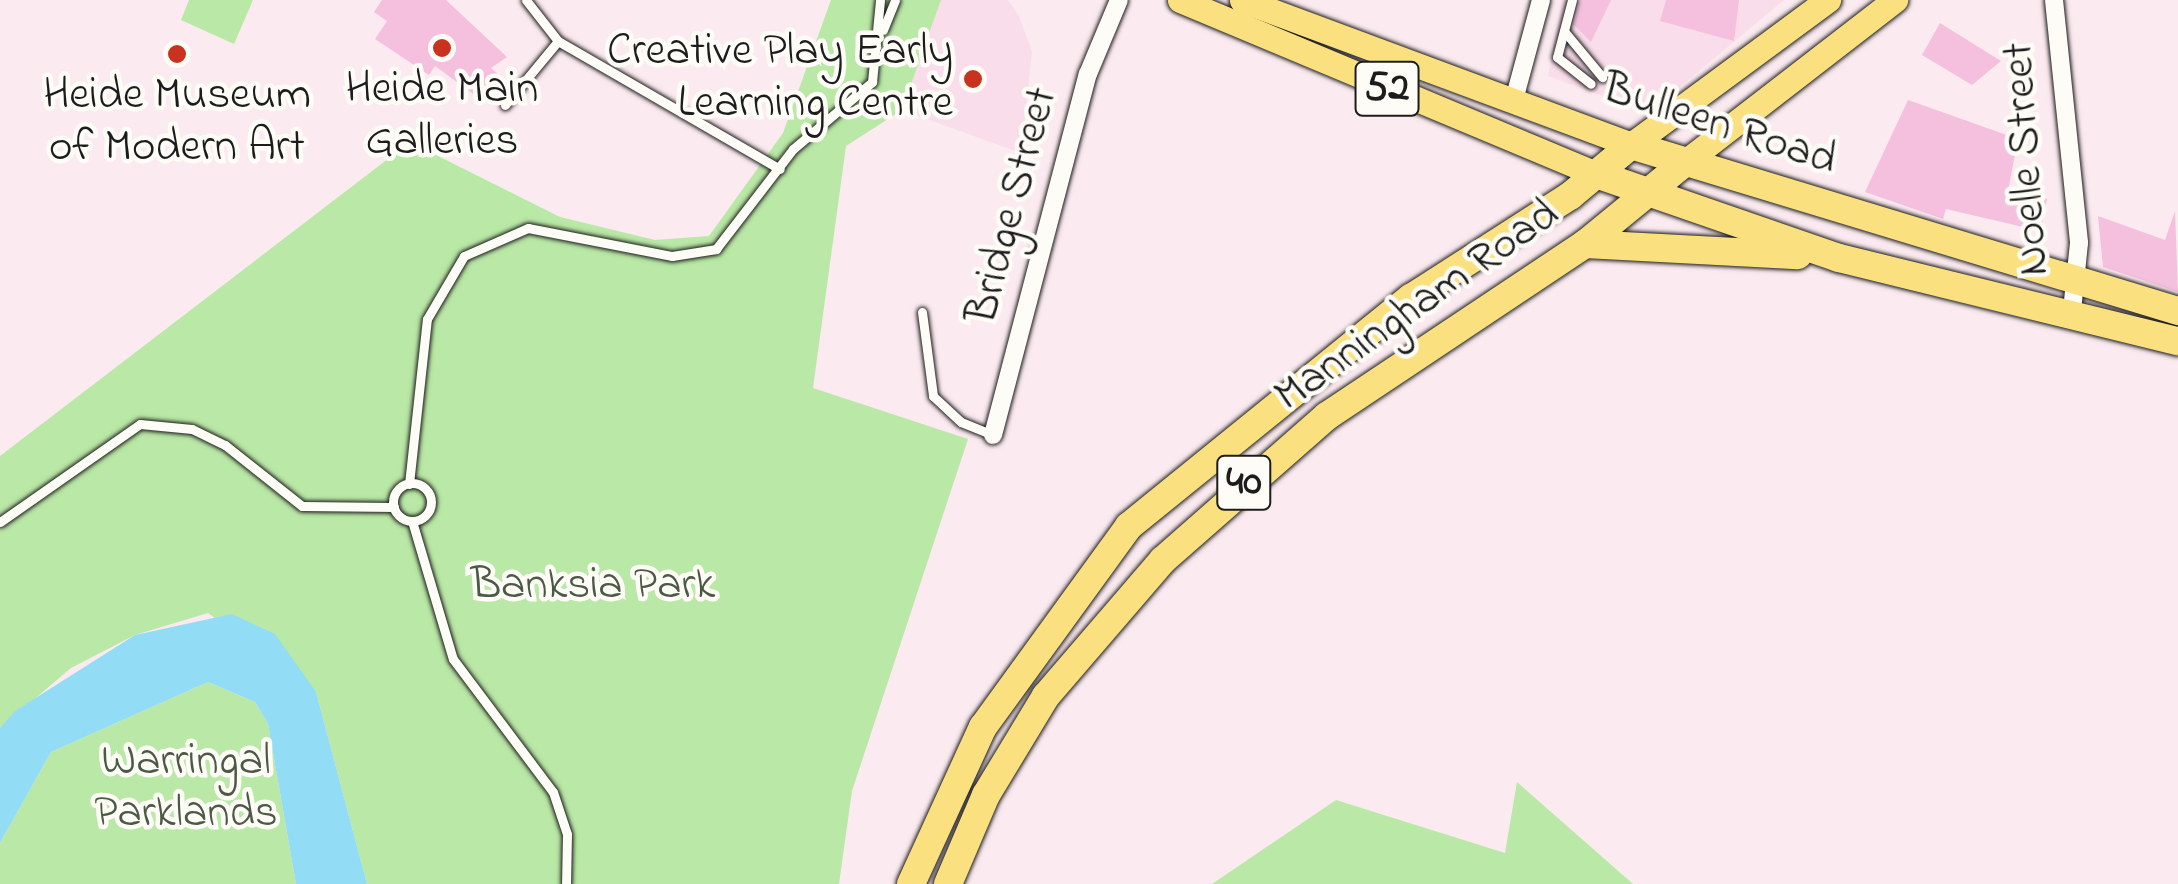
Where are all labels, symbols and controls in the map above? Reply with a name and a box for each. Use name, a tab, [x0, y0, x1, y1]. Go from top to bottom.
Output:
place label: Creative Play Early Learning Centre	[607, 26, 953, 132]
marker: Heide Main Galleries	[431, 37, 453, 59]
street label: Noelle Street	[1993, 40, 2063, 278]
marker: Heide Museum of Modern Art	[166, 43, 188, 65]
road number: 52	[1354, 52, 1420, 126]
street label: Bulleen Road	[1595, 63, 1843, 189]
place label: Heide Main Galleries	[345, 64, 539, 170]
marker: Creative Play Early Learning Centre	[962, 68, 984, 90]
place label: Heide Museum of Modern Art	[43, 70, 311, 176]
street label: Bridge Street	[957, 82, 1071, 330]
street label: Manningham Road	[1266, 189, 1570, 425]
road number: 40	[1214, 446, 1274, 520]
park label: Banksia Park	[471, 560, 715, 614]
park label: Warringal Parklands	[94, 736, 278, 842]

